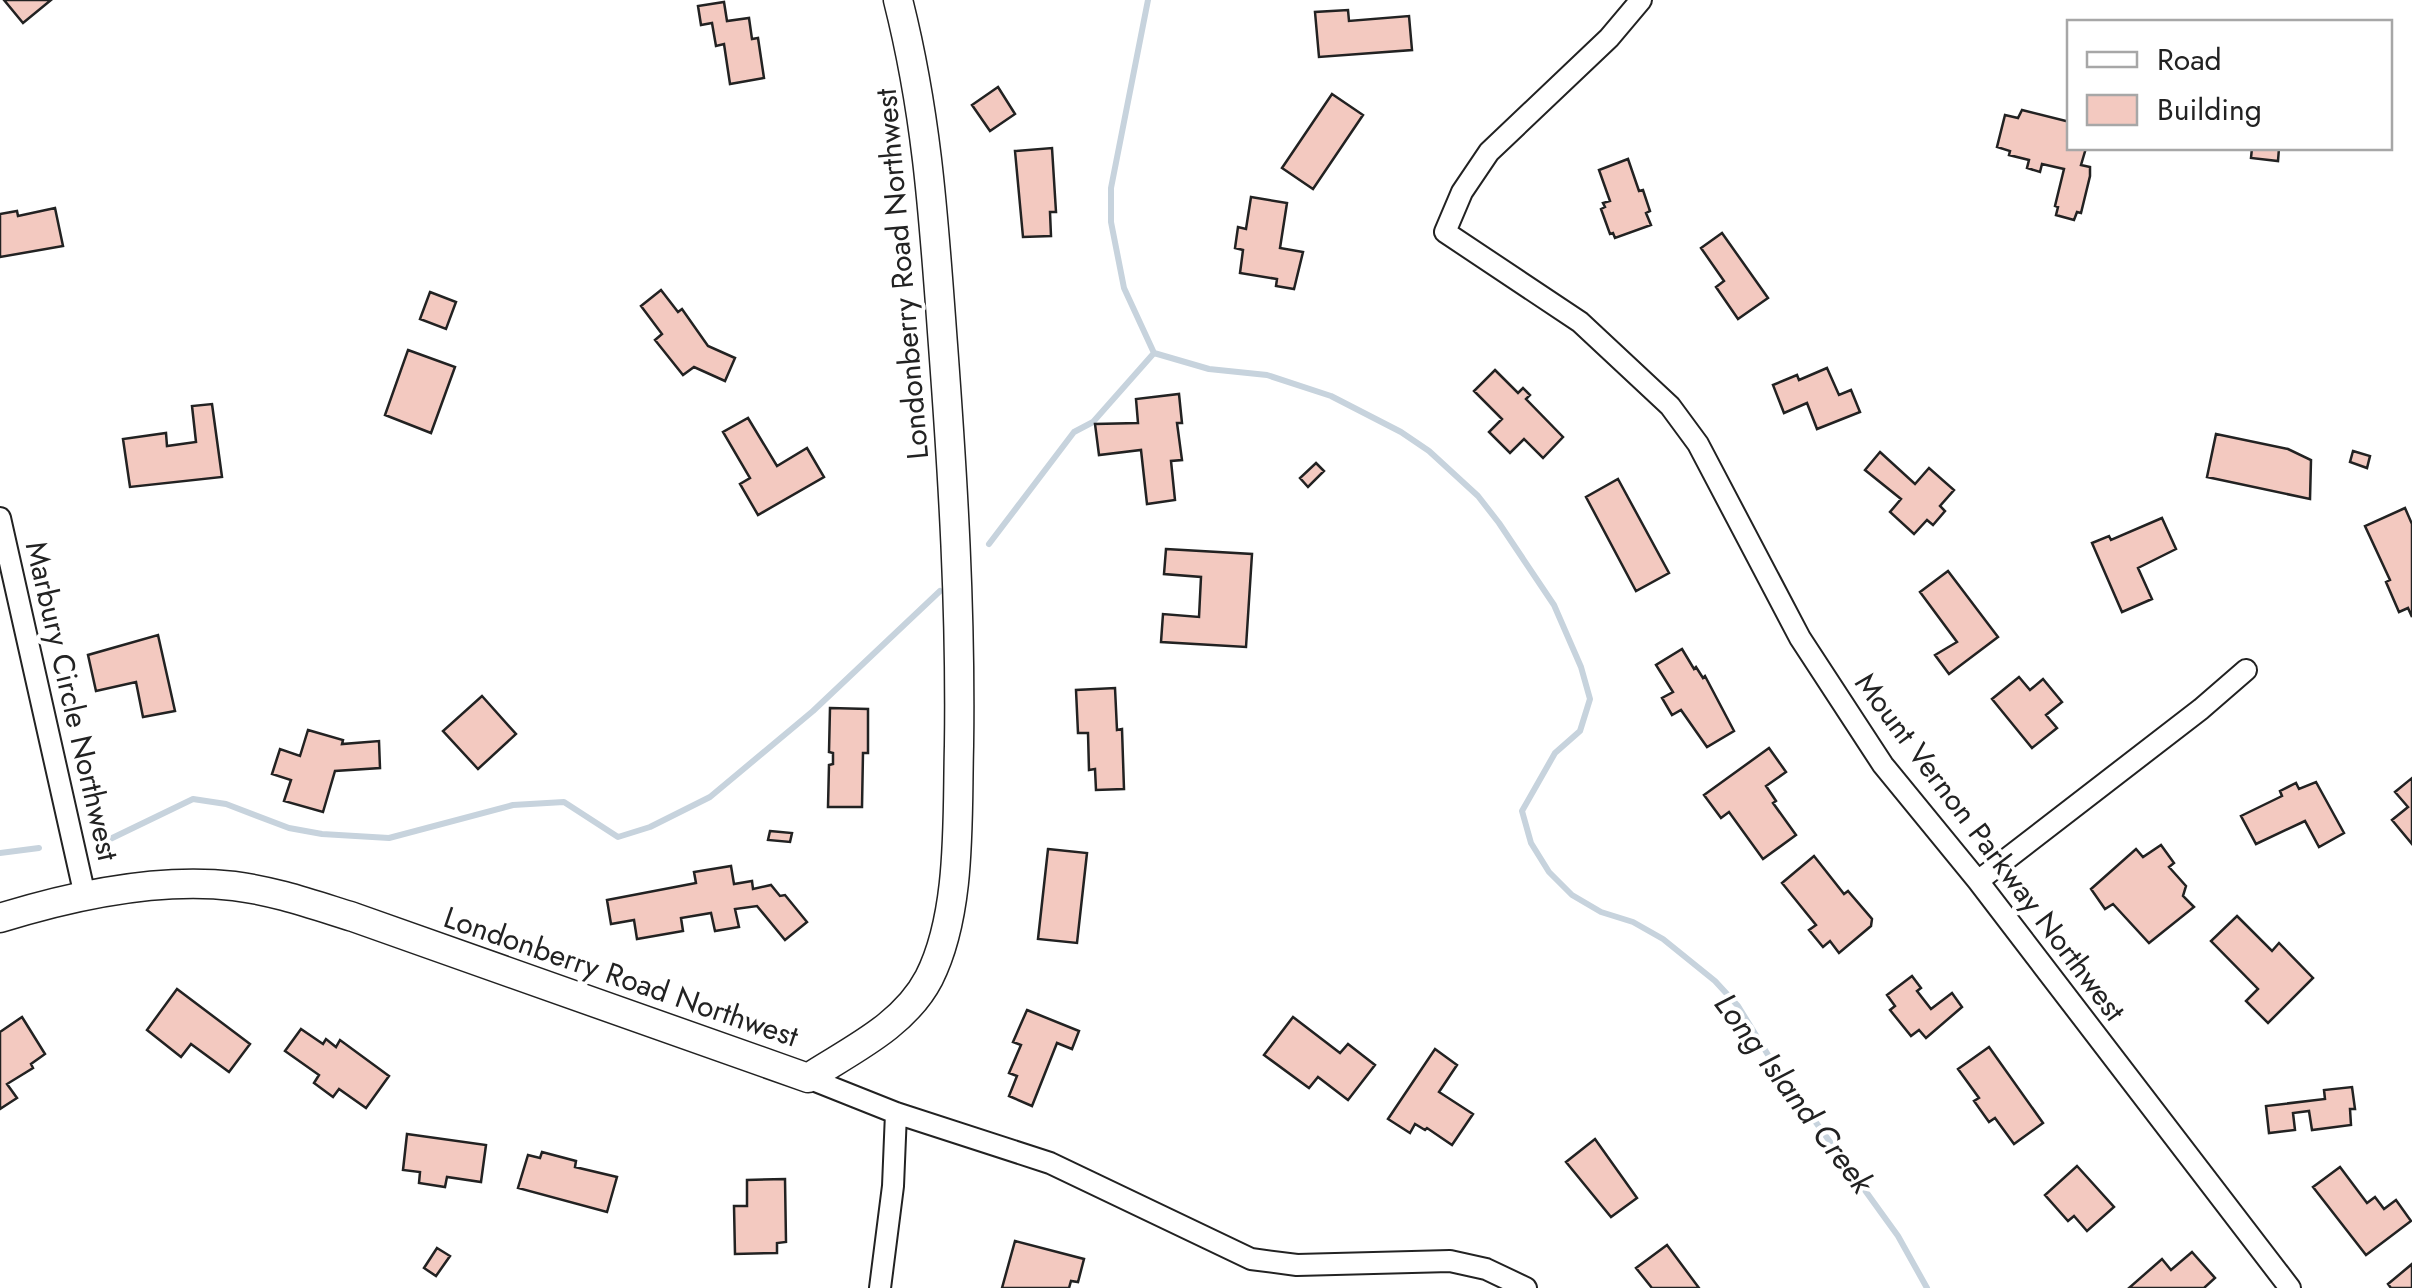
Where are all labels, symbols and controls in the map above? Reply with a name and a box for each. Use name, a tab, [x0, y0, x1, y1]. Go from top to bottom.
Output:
legend	[2067, 20, 2392, 150]
text: Road	[2157, 38, 2222, 81]
street label: Londonberry Road Northwest	[864, 86, 939, 461]
text: Building	[2157, 88, 2262, 131]
street label: Marbury Circle Northwest	[15, 537, 130, 866]
street label: Mount Vernon Parkway Northwest	[1845, 663, 2136, 1031]
street label: Londonberry Road Northwest	[438, 896, 805, 1058]
water label: Long Island Creek	[1703, 983, 1885, 1204]

